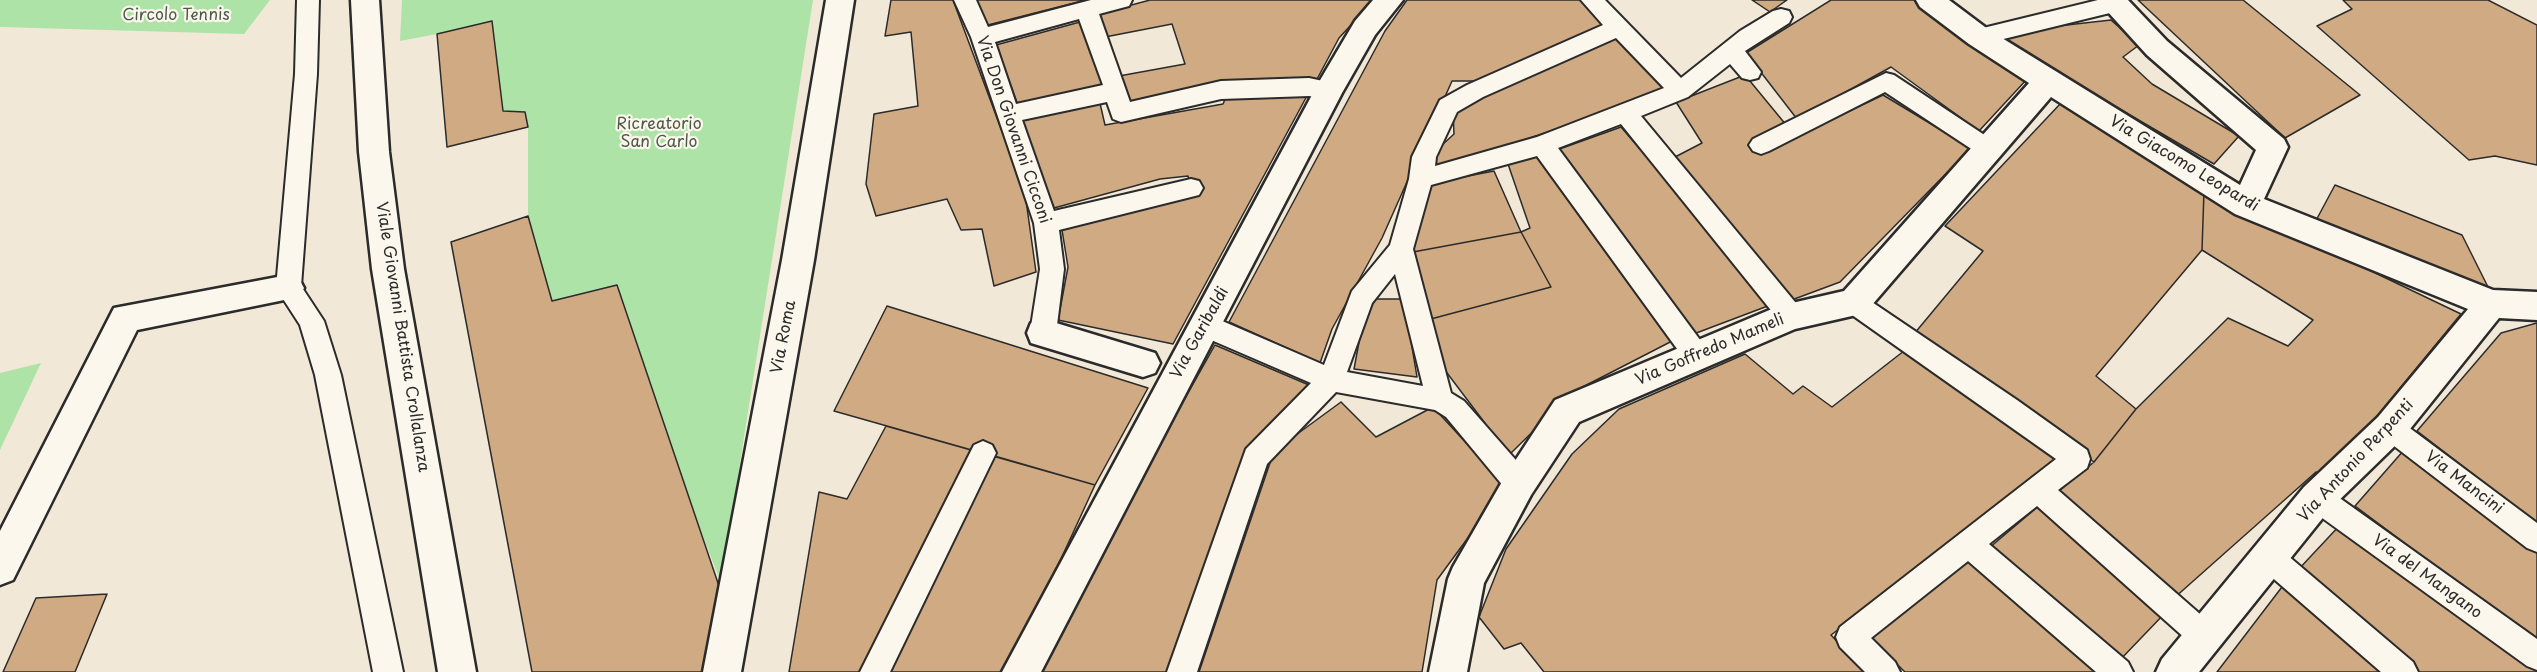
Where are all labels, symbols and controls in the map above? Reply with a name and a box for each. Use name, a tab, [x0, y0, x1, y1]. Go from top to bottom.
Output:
park label: Circolo Tennis	[122, 6, 230, 26]
street label: Via Don Giovanni Cicconi	[972, 34, 1054, 226]
street label: Via Giacomo Leopardi	[2106, 112, 2262, 216]
park label: Ricreatorio San Carlo	[616, 115, 702, 153]
street label: Viale Giovanni Battista Crollalanza	[371, 201, 433, 473]
street label: Via Garibaldi	[1167, 284, 1233, 382]
street label: Via Roma	[767, 299, 801, 375]
street label: Via Goffredo Mameli	[1633, 310, 1787, 390]
street label: Via Antonio Perpenti	[2294, 396, 2418, 526]
street label: Via Mancini	[2421, 447, 2507, 519]
street label: Via del Mangano	[2369, 531, 2485, 623]

